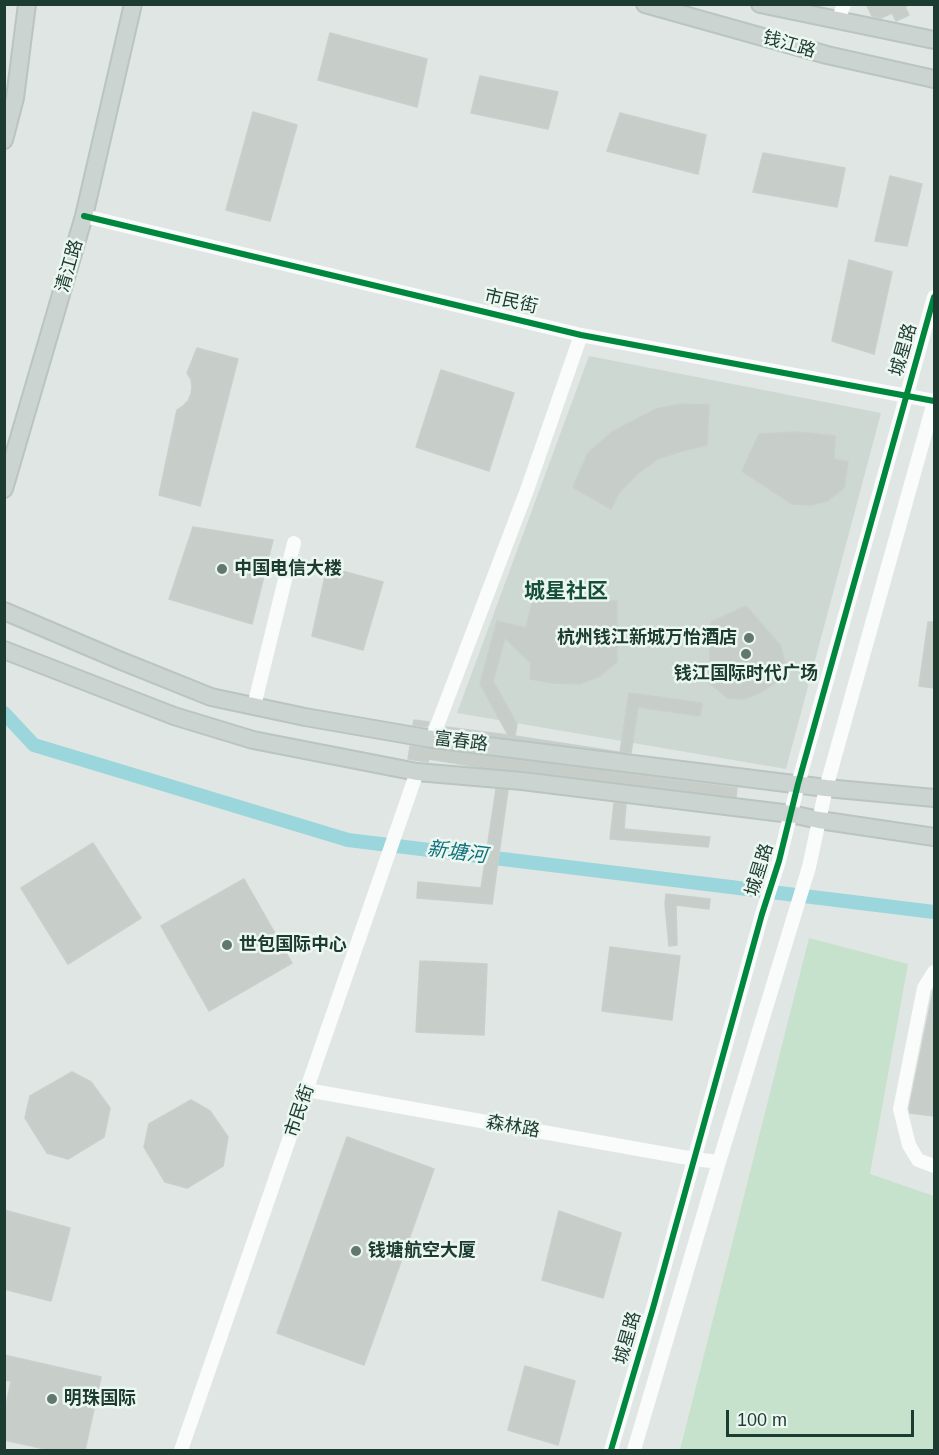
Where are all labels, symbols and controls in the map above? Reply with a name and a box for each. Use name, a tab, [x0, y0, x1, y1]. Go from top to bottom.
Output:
street label: 钱江路	[760, 27, 818, 63]
street label: 清江路	[52, 237, 88, 295]
street label: 市民街	[482, 285, 540, 319]
street label: 城星路	[886, 321, 922, 379]
place label: 中国电信大楼	[234, 558, 342, 580]
marker: 中国电信大楼	[215, 562, 229, 576]
district label: 城星社区	[524, 579, 608, 605]
place label: 杭州钱江新城万怡酒店	[557, 627, 737, 649]
marker: 杭州钱江新城万怡酒店	[742, 631, 756, 645]
marker: 钱江国际时代广场	[739, 647, 753, 661]
place label: 钱江国际时代广场	[674, 663, 818, 685]
street label: 富春路	[433, 728, 489, 756]
water label: 新塘河	[426, 837, 488, 869]
street label: 城星路	[742, 841, 778, 899]
place label: 世包国际中心	[239, 934, 347, 956]
marker: 世包国际中心	[220, 938, 234, 952]
street label: 市民街	[281, 1082, 319, 1140]
street label: 森林路	[485, 1112, 541, 1142]
place label: 钱塘航空大厦	[368, 1240, 476, 1262]
marker: 钱塘航空大厦	[349, 1244, 363, 1258]
street label: 城星路	[610, 1309, 646, 1367]
place label: 明珠国际	[64, 1388, 136, 1410]
marker: 明珠国际	[45, 1392, 59, 1406]
scale bar	[729, 1398, 916, 1436]
text: 100 m	[737, 1410, 787, 1430]

